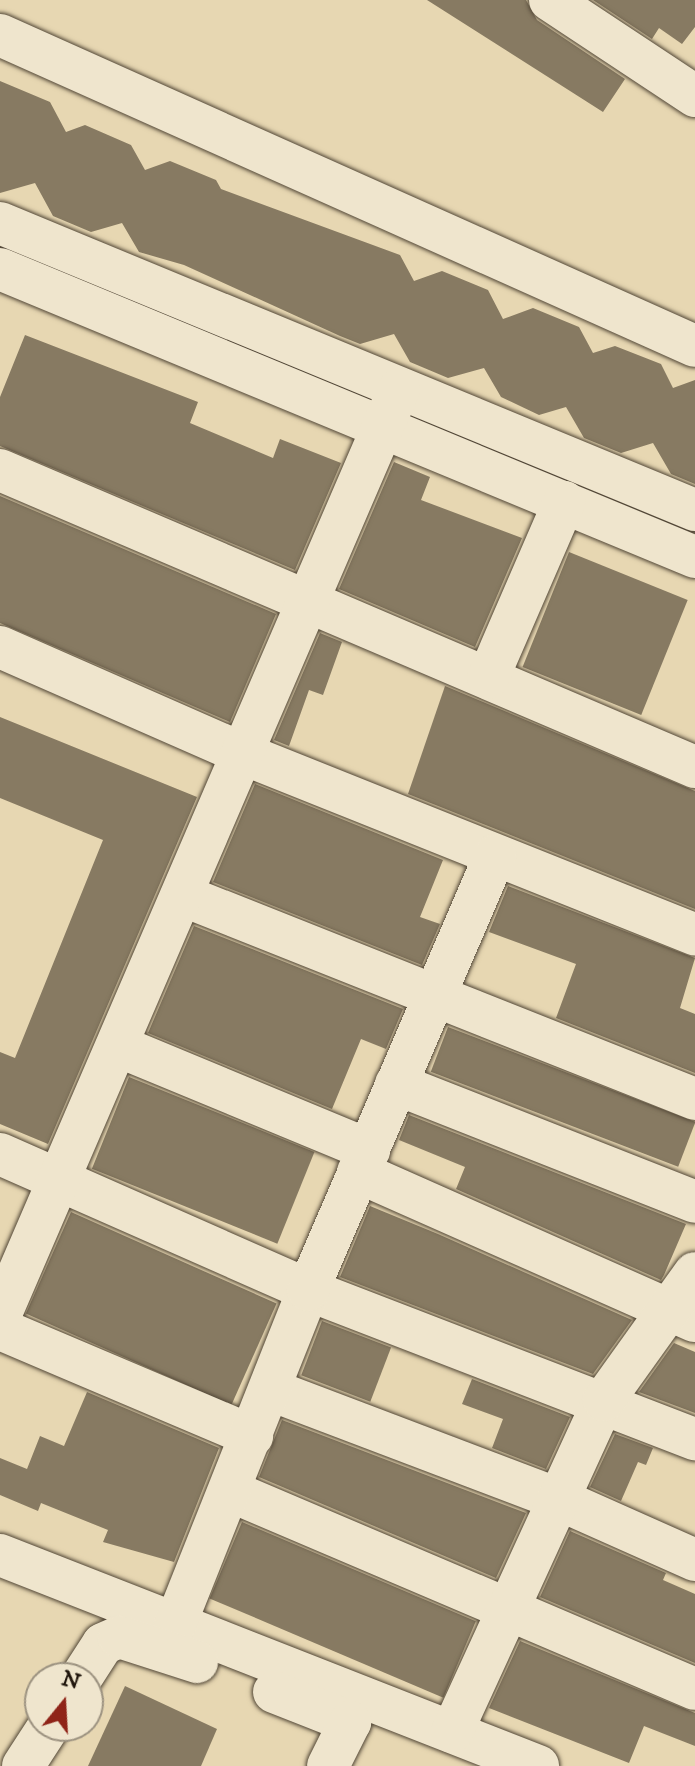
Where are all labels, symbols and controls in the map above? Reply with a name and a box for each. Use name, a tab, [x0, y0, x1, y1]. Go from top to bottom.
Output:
north arrow	[24, 1662, 104, 1742]
text: N	[58, 1665, 84, 1696]

